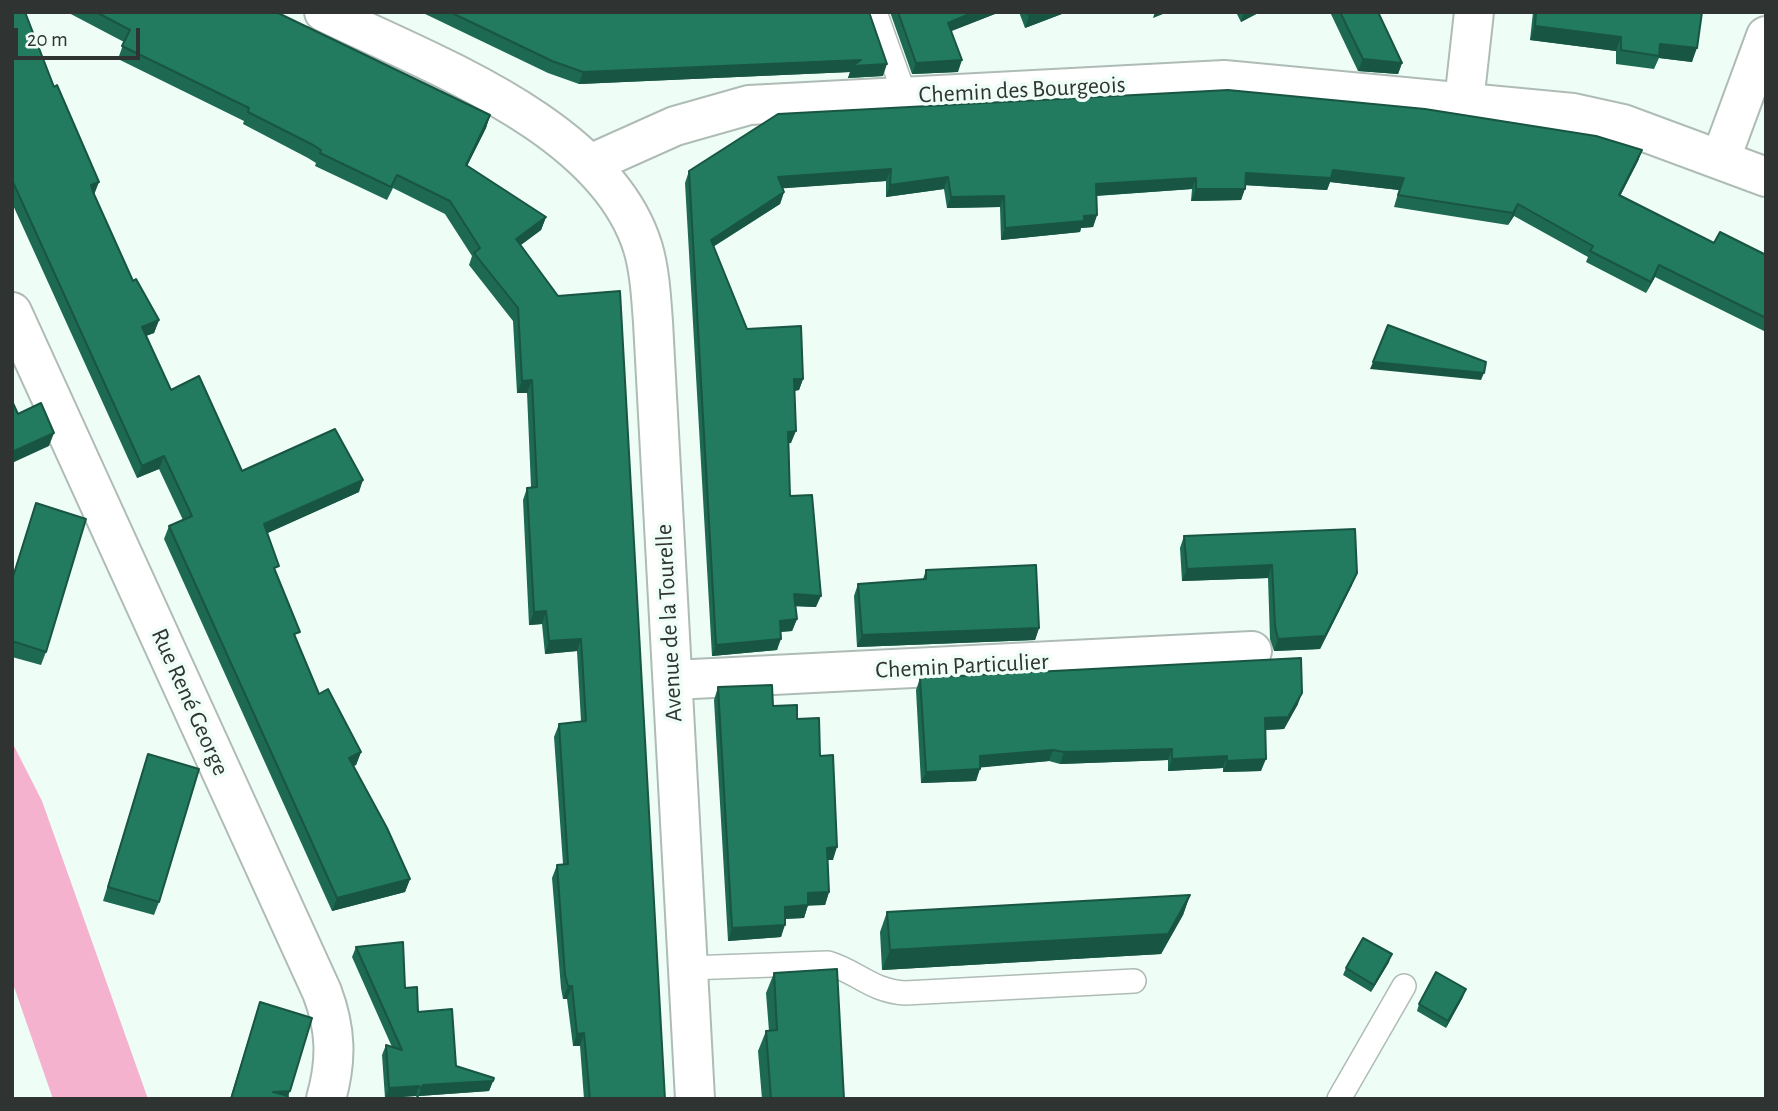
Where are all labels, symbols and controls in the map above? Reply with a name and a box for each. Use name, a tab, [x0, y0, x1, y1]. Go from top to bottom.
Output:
scale bar	[18, 14, 144, 58]
text: 20 m	[27, 29, 68, 50]
street label: Chemin des Bourgeois	[918, 70, 1126, 110]
street label: Avenue de la Tourelle	[649, 523, 689, 723]
street label: Rue René George	[145, 624, 235, 780]
street label: Chemin Particulier	[875, 647, 1049, 685]

